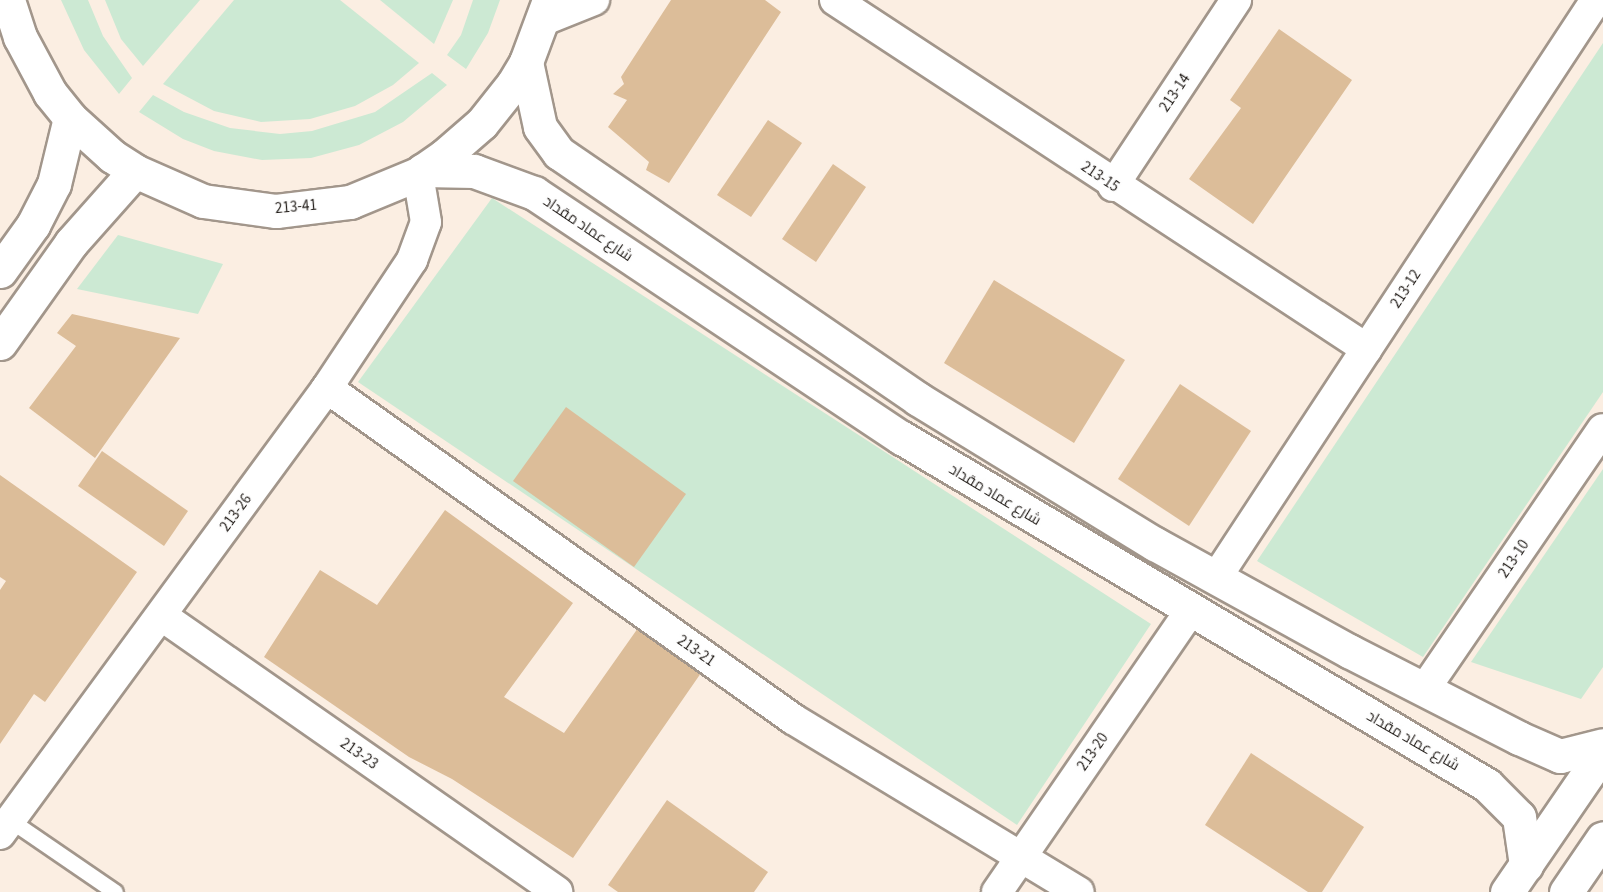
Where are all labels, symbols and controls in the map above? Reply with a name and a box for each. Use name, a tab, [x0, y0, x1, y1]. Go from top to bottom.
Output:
street label: 213-14	[1156, 71, 1194, 115]
street label: 213-15	[1078, 158, 1122, 196]
street label: شارع عماد مقداد	[540, 192, 636, 266]
street label: 213-41	[274, 196, 318, 218]
street label: 213-12	[1387, 267, 1425, 311]
street label: شارع عماد مقداد	[946, 460, 1044, 530]
street label: 213-26	[216, 491, 256, 535]
street label: 213-10	[1495, 537, 1533, 581]
street label: 213-21	[674, 632, 718, 670]
street label: شارع عماد مقداد	[1363, 707, 1463, 775]
street label: 213-20	[1074, 730, 1112, 774]
street label: 213-23	[337, 735, 381, 773]

